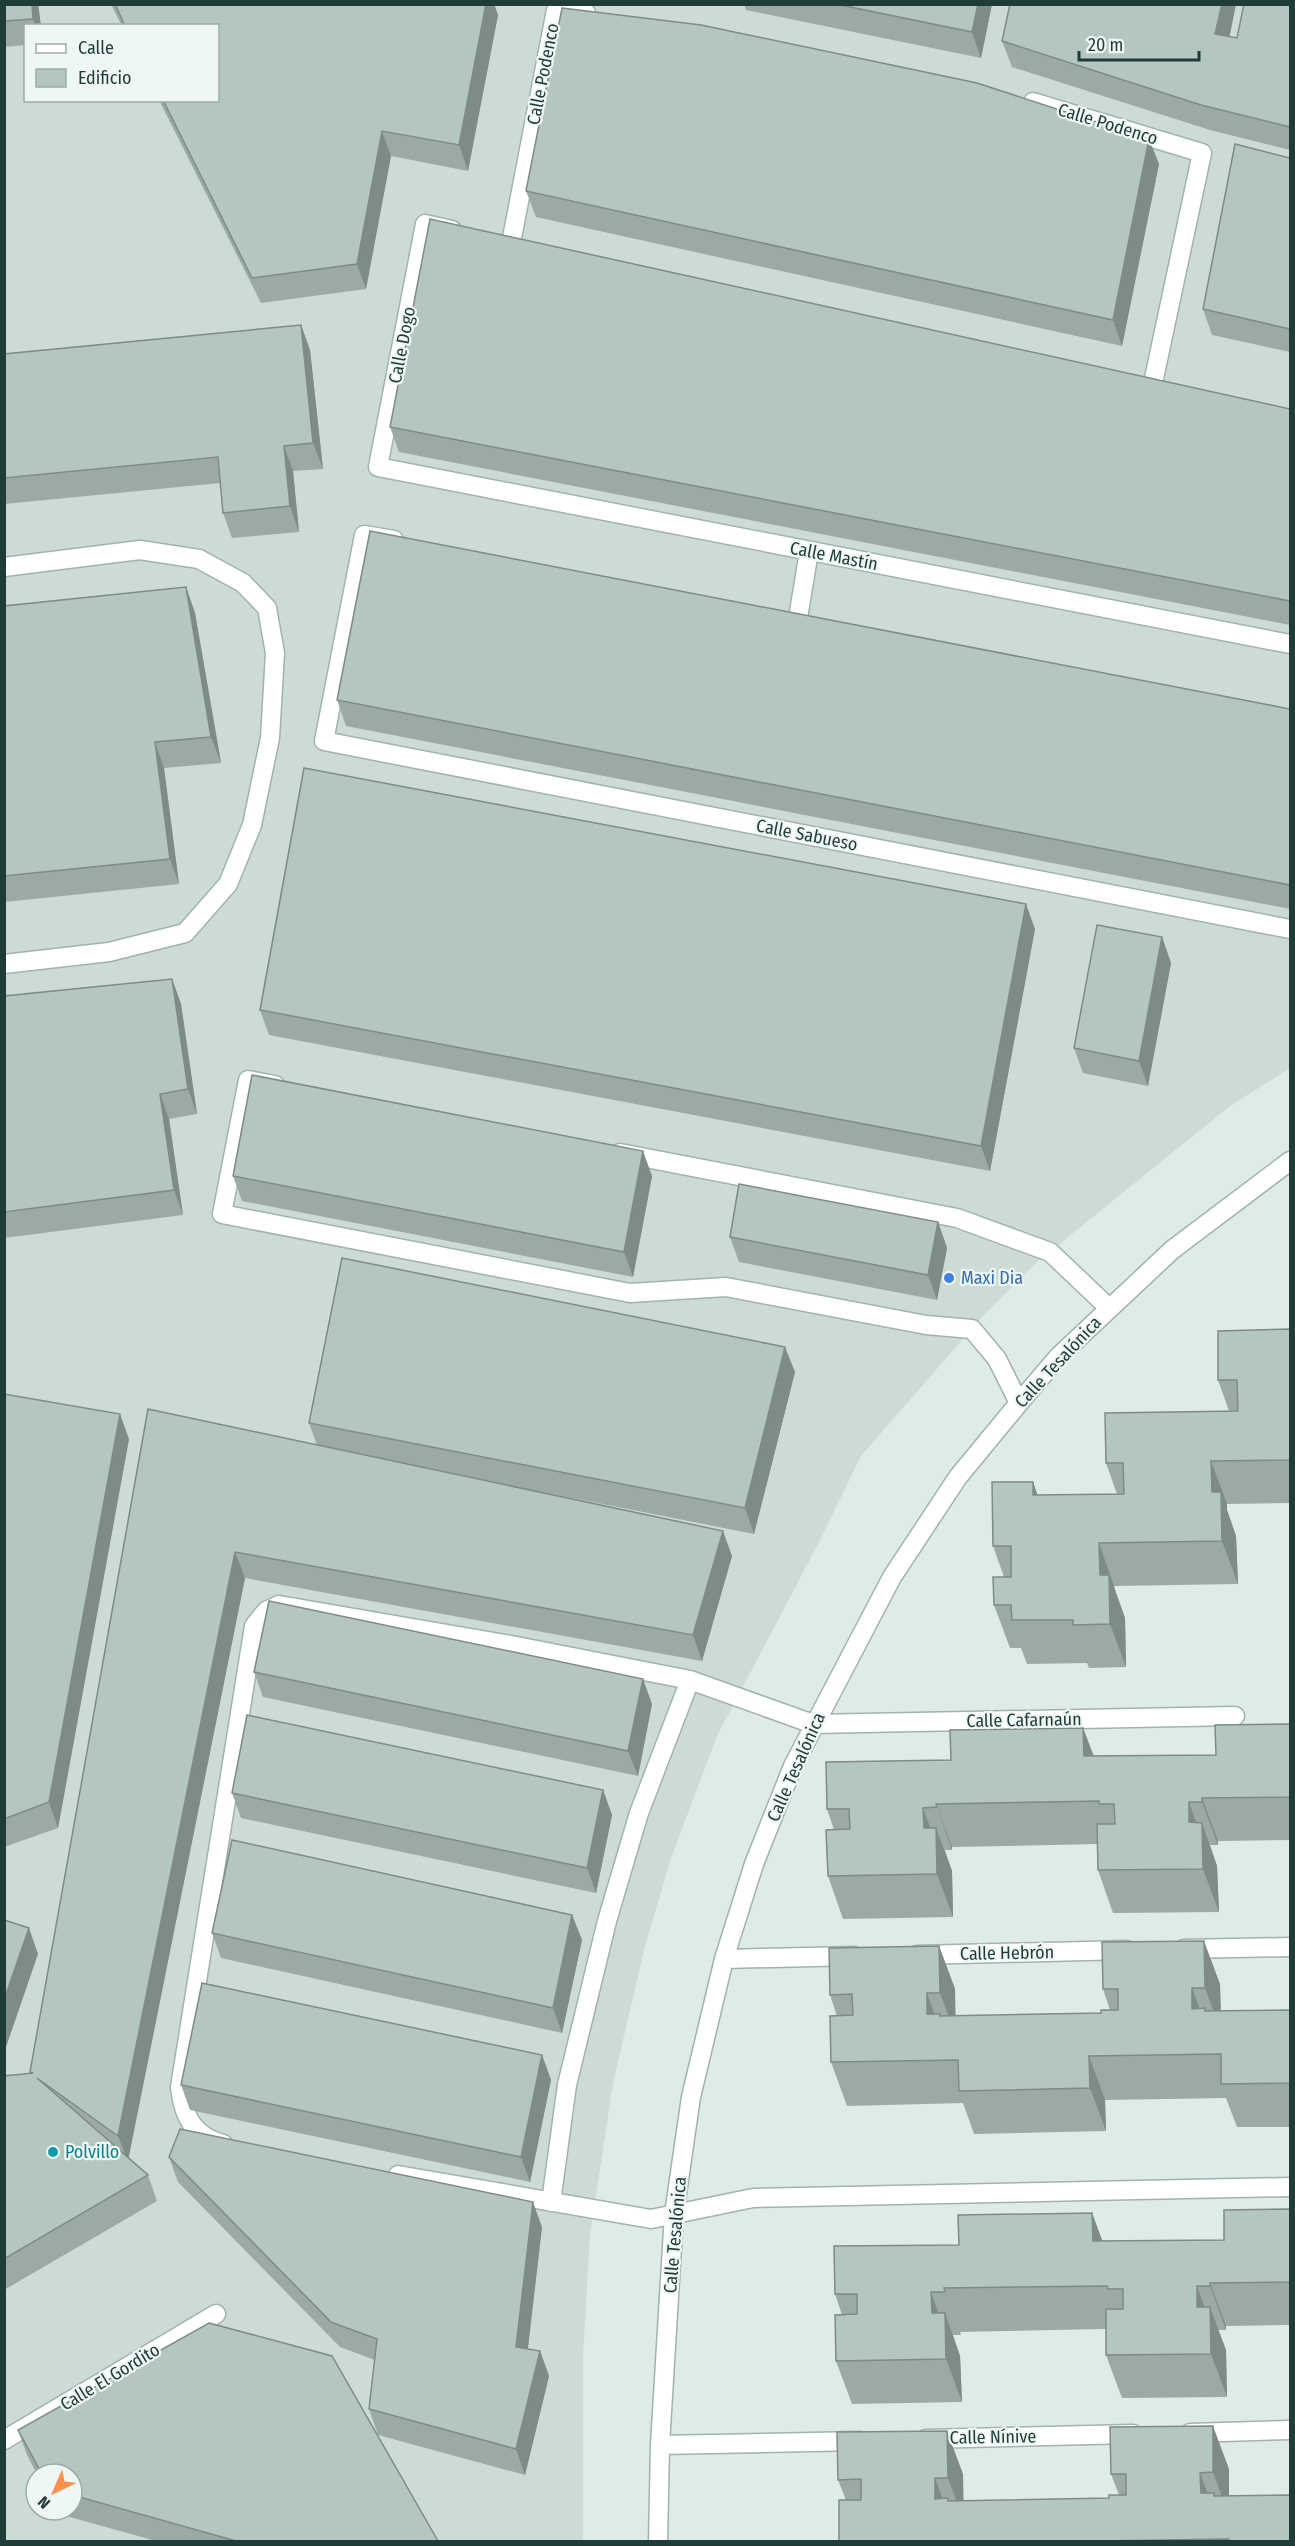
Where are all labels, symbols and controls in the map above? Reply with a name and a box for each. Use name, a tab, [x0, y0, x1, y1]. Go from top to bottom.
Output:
street label: Calle Podenco	[522, 21, 564, 127]
legend	[24, 24, 219, 102]
scale bar	[1079, 24, 1199, 62]
text: 20 m	[1088, 34, 1123, 56]
text: Calle	[78, 37, 114, 59]
text: Edificio	[78, 67, 131, 89]
street label: Calle Podenco	[1055, 98, 1161, 150]
street label: Calle Dogo	[384, 305, 420, 385]
street label: Calle Mastín	[788, 537, 880, 575]
street label: Calle Sabueso	[754, 814, 860, 856]
place label: Maxi Dia	[961, 1267, 1023, 1289]
marker: Maxi Dia	[942, 1271, 956, 1285]
street label: Calle Tesalónica	[1010, 1312, 1106, 1412]
street label: Calle Cafarnaún	[966, 1708, 1082, 1732]
street label: Calle Tesalónica	[762, 1709, 830, 1825]
street label: Calle Hebrón	[960, 1941, 1054, 1965]
place label: Polvillo	[65, 2141, 119, 2163]
marker: Polvillo	[46, 2145, 60, 2159]
street label: Calle Tesalónica	[659, 2176, 691, 2294]
street label: Calle El Gordito	[56, 2339, 164, 2415]
street label: Calle Nínive	[950, 2425, 1037, 2449]
north arrow	[24, 2462, 84, 2522]
text: N	[34, 2492, 54, 2513]

